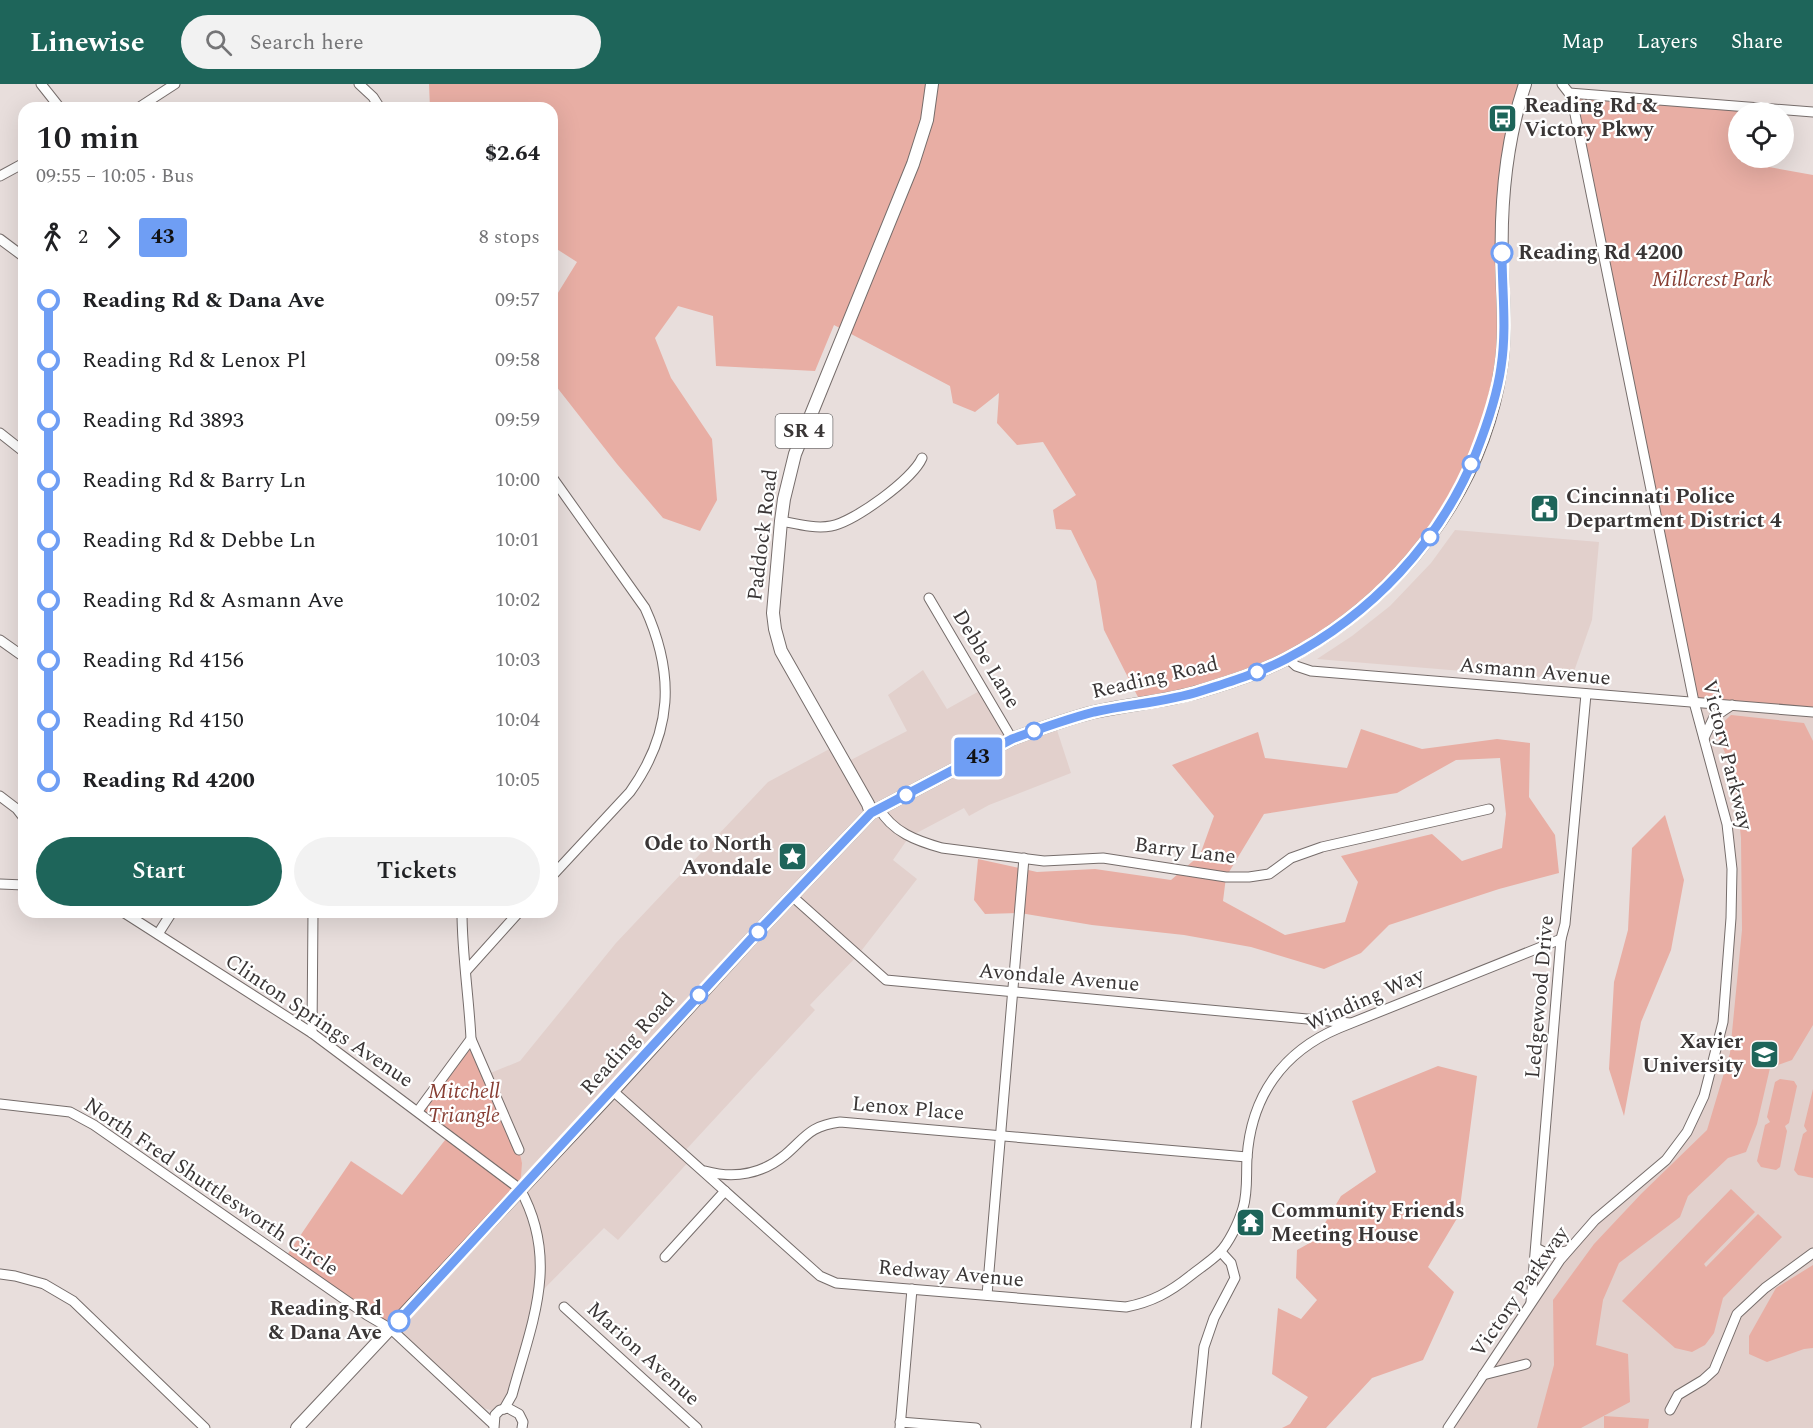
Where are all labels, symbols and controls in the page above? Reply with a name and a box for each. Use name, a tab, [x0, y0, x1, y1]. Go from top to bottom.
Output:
search box	[181, 15, 601, 69]
text: Linewise	[30, 21, 145, 64]
icon: search	[202, 26, 235, 59]
text: Search here	[250, 26, 364, 59]
text: Map	[1562, 26, 1604, 58]
text: Layers	[1637, 26, 1698, 58]
text: Share	[1731, 26, 1783, 58]
place label: Reading Rd & Victory Pkwy	[1524, 90, 1658, 146]
bus stop icon: Reading Rd & Victory Pkwy	[1487, 102, 1519, 134]
map controls	[1728, 102, 1794, 168]
button: locate	[1728, 102, 1794, 168]
text: 10 min	[36, 113, 139, 163]
text: $2.64	[485, 137, 540, 170]
text: 09:55 – 10:05 · Bus	[36, 161, 194, 191]
icon: walk	[36, 221, 69, 254]
icon: forward	[97, 221, 130, 254]
text: 43	[151, 221, 175, 253]
text: 2	[78, 222, 88, 252]
text: 8 stops	[479, 222, 540, 252]
place label: Reading Rd 4200	[1518, 237, 1683, 269]
marker: Reading Rd 4200	[1491, 242, 1513, 264]
park label: Millcrest Park	[1652, 264, 1772, 296]
text: Reading Rd & Dana Ave	[82, 284, 325, 317]
text: 09:57	[495, 285, 540, 315]
text: Reading Rd & Lenox Pl	[82, 344, 307, 377]
text: 09:58	[495, 345, 540, 375]
text: Reading Rd 3893	[82, 404, 244, 437]
text: 09:59	[495, 405, 540, 435]
road number: SR 4	[776, 414, 832, 448]
unlabelled marker	[1462, 455, 1480, 473]
text: Reading Rd & Barry Ln	[82, 464, 306, 497]
text: 10:00	[495, 465, 540, 495]
street label: Paddock Road	[739, 467, 787, 603]
place label: Cincinnati Police Department District 4	[1566, 481, 1782, 537]
public building icon: Cincinnati Police Department District 4	[1529, 493, 1561, 525]
text: Reading Rd & Debbe Ln	[82, 524, 316, 557]
text: 10:01	[495, 525, 540, 555]
unlabelled marker	[1421, 528, 1439, 546]
text: Reading Rd & Asmann Ave	[82, 584, 344, 617]
text: 10:02	[495, 585, 540, 615]
street label: Debbe Lane	[944, 603, 1028, 715]
text: Reading Rd 4156	[82, 644, 244, 677]
text: 10:03	[495, 645, 540, 675]
street label: Reading Road	[1089, 648, 1221, 708]
street label: Asmann Avenue	[1458, 649, 1612, 695]
unlabelled marker	[1248, 663, 1266, 681]
street label: Victory Parkway	[1693, 676, 1761, 834]
text: Reading Rd 4150	[82, 704, 244, 737]
text: 10:04	[495, 705, 540, 735]
unlabelled marker	[1025, 722, 1043, 740]
line badge: 43	[951, 738, 1005, 776]
text: 43	[966, 741, 990, 773]
text: Reading Rd 4200	[82, 764, 255, 797]
text: 10:05	[495, 765, 540, 795]
unlabelled marker	[897, 786, 915, 804]
place label: Ode to North Avondale	[644, 828, 772, 884]
street label: Barry Lane	[1132, 829, 1238, 873]
button: Start	[36, 837, 282, 906]
button: Tickets	[294, 837, 540, 906]
place icon: Ode to North Avondale	[777, 840, 809, 872]
street label: Ledgewood Drive	[1517, 914, 1563, 1080]
unlabelled marker	[749, 923, 767, 941]
street label: Clinton Springs Avenue	[218, 946, 420, 1096]
street label: Avondale Avenue	[977, 955, 1141, 1001]
street label: Winding Way	[1301, 959, 1430, 1040]
street label: Reading Road	[573, 985, 683, 1103]
unlabelled marker	[690, 986, 708, 1004]
place label: Xavier University	[1642, 1026, 1744, 1082]
school or university icon: Xavier University	[1748, 1038, 1780, 1070]
park label: Mitchell Triangle	[428, 1076, 500, 1132]
street label: Lenox Place	[851, 1088, 965, 1130]
street label: North Fred Shuttlesworth Circle	[77, 1089, 345, 1285]
place label: Community Friends Meeting House	[1271, 1195, 1465, 1251]
temple icon: Community Friends Meeting House	[1234, 1207, 1266, 1239]
street label: Victory Parkway	[1463, 1219, 1578, 1364]
street label: Redway Avenue	[877, 1252, 1025, 1296]
place label: Reading Rd & Dana Ave	[268, 1293, 382, 1349]
street label: Marion Avenue	[579, 1294, 707, 1414]
marker: Reading Rd & Dana Ave	[388, 1310, 410, 1332]

